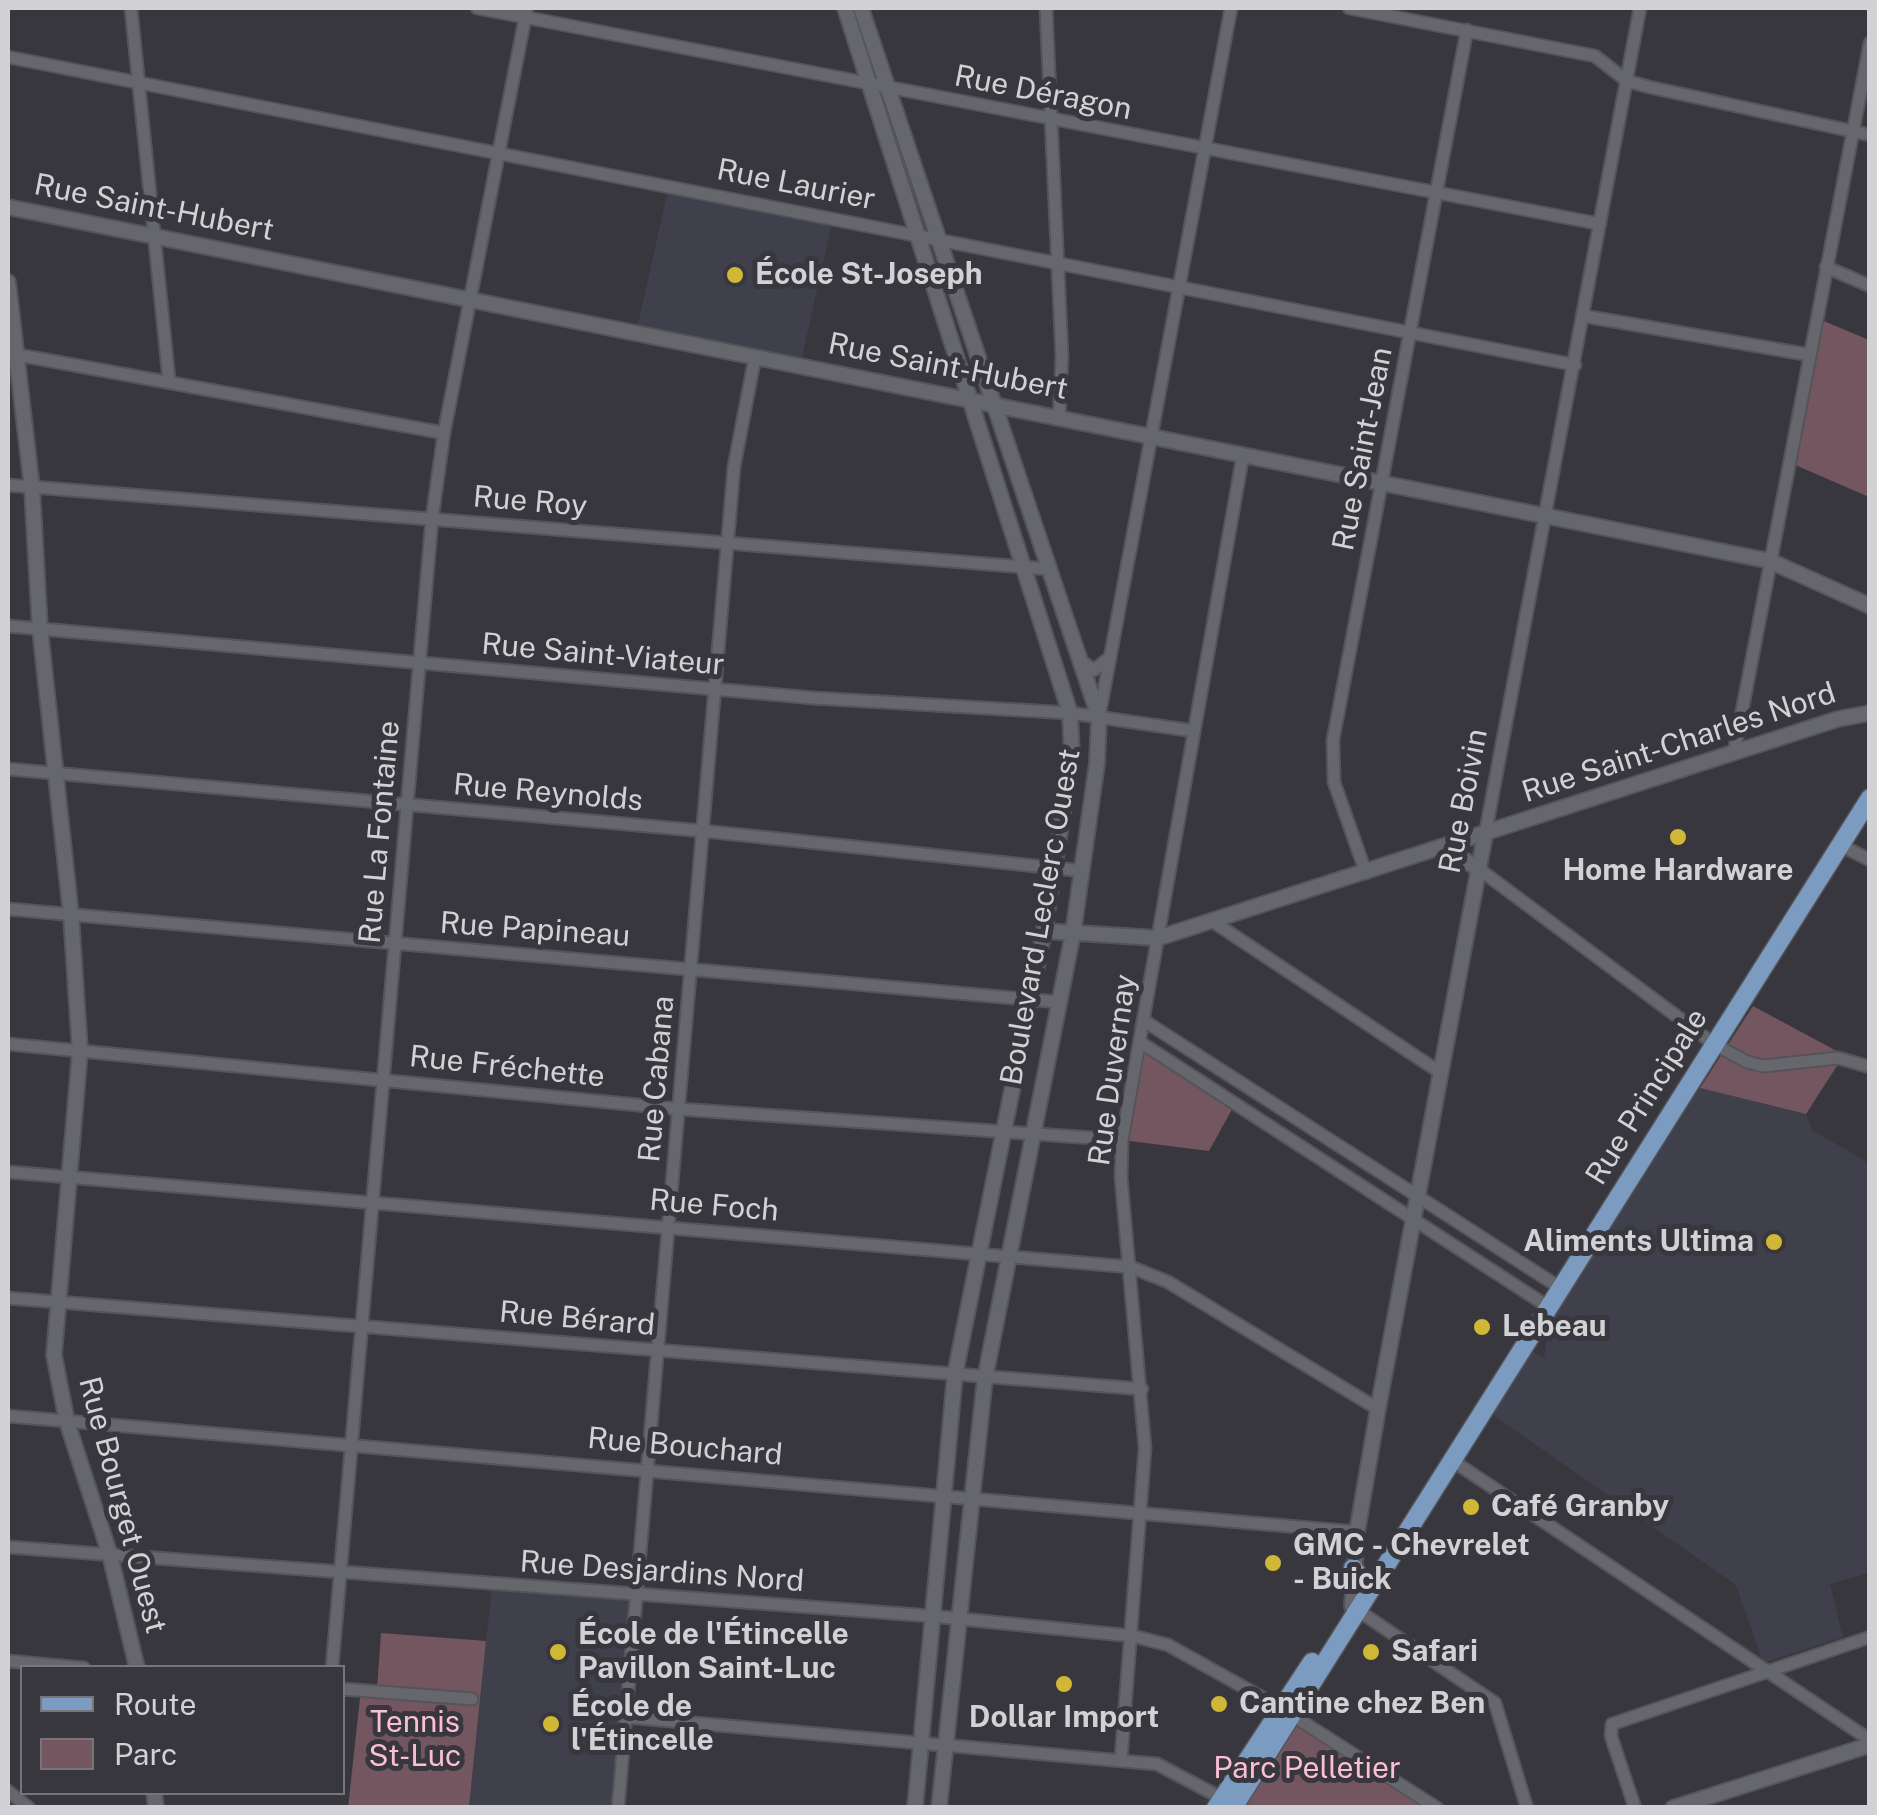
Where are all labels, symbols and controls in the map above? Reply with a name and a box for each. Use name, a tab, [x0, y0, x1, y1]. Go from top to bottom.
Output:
street label: Rue Déragon	[951, 58, 1135, 128]
street label: Rue Laurier	[714, 152, 878, 218]
street label: Rue Saint-Hubert	[31, 167, 277, 249]
place label: École St-Joseph	[755, 257, 983, 293]
marker: École St-Joseph	[724, 264, 746, 286]
street label: Rue Saint-Hubert	[825, 326, 1071, 408]
street label: Rue Saint-Jean	[1326, 344, 1400, 554]
street label: Rue Roy	[471, 479, 589, 525]
street label: Rue Saint-Viateur	[480, 626, 726, 684]
street label: Rue Saint-Charles Nord	[1518, 675, 1840, 811]
street label: Rue La Fontaine	[352, 719, 408, 945]
street label: Rue Boivin	[1432, 726, 1496, 876]
street label: Boulevard Leclerc Ouest	[994, 746, 1088, 1088]
street label: Rue Reynolds	[452, 767, 644, 819]
marker: Home Hardware	[1667, 826, 1689, 848]
place label: Home Hardware	[1562, 853, 1794, 889]
street label: Rue Papineau	[439, 905, 631, 955]
street label: Rue Duvernay	[1082, 972, 1144, 1168]
street label: Rue Cabana	[632, 994, 682, 1164]
street label: Rue Principale	[1579, 1002, 1715, 1192]
street label: Rue Fréchette	[408, 1039, 606, 1095]
street label: Rue Foch	[648, 1182, 780, 1230]
place label: Aliments Ultima	[1523, 1224, 1754, 1260]
marker: Aliments Ultima	[1763, 1231, 1785, 1253]
street label: Rue Bérard	[498, 1294, 656, 1344]
place label: Lebeau	[1502, 1309, 1607, 1345]
marker: Lebeau	[1471, 1316, 1493, 1338]
street label: Rue Bourget Ouest	[70, 1373, 174, 1637]
street label: Rue Bouchard	[586, 1421, 784, 1473]
place label: Café Granby	[1491, 1489, 1669, 1525]
marker: Café Granby	[1460, 1496, 1482, 1518]
place label: GMC - Chevrelet - Buick	[1293, 1528, 1530, 1598]
street label: Rue Desjardins Nord	[519, 1544, 805, 1600]
marker: GMC - Chevrelet - Buick	[1262, 1552, 1284, 1574]
place label: École de l'Étincelle Pavillon Saint-Luc	[578, 1617, 849, 1688]
place label: Safari	[1391, 1634, 1478, 1670]
marker: École de l'Étincelle Pavillon Saint-Luc	[547, 1641, 569, 1663]
marker: Safari	[1360, 1641, 1382, 1663]
legend	[20, 1665, 345, 1795]
marker: Dollar Import	[1053, 1673, 1075, 1695]
text: Route	[114, 1686, 196, 1722]
place label: Cantine chez Ben	[1239, 1686, 1485, 1722]
place label: École de l'Étincelle	[571, 1689, 714, 1760]
marker: Cantine chez Ben	[1208, 1693, 1230, 1715]
place label: Dollar Import	[969, 1700, 1159, 1736]
park label: Tennis St-Luc	[369, 1705, 461, 1776]
marker: École de l'Étincelle	[540, 1713, 562, 1735]
text: Parc	[114, 1736, 177, 1772]
park label: Parc Pelletier	[1213, 1751, 1401, 1787]

